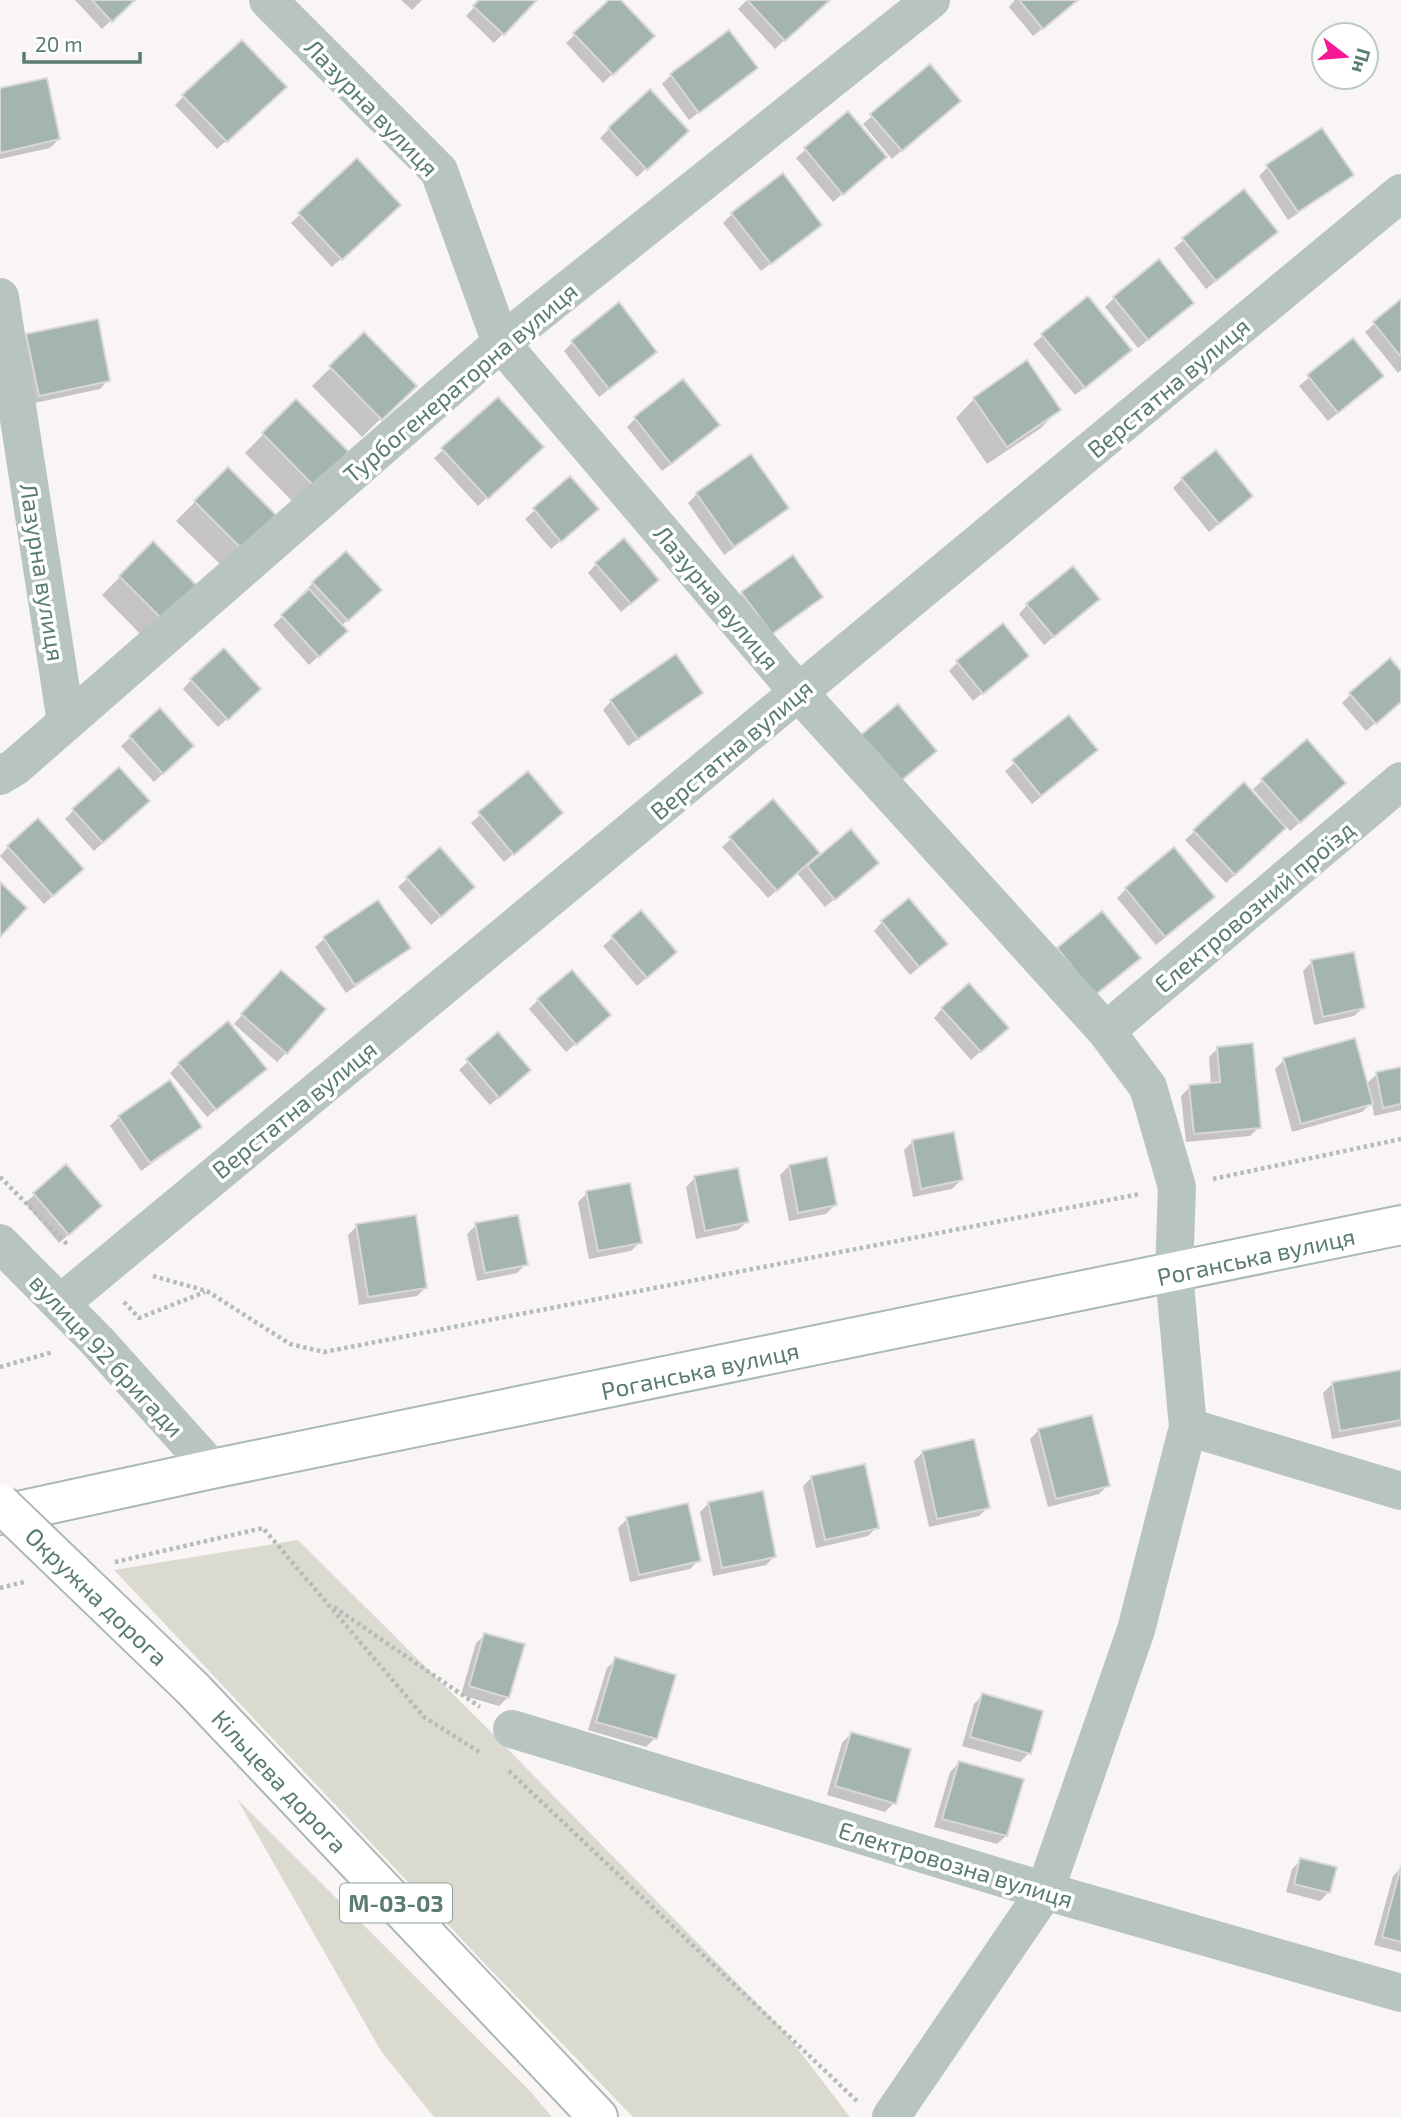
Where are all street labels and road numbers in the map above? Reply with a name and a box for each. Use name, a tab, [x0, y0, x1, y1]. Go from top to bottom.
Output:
street label: Лазурна вулиця	[298, 32, 445, 182]
street label: Турбогенераторна вулиця	[337, 276, 583, 489]
street label: Верстатна вулиця	[1081, 311, 1256, 464]
street label: Лазурна вулиця	[14, 481, 71, 663]
street label: Лазурна вулиця	[647, 519, 786, 676]
street label: Верстатна вулиця	[644, 673, 819, 826]
street label: Електровозний проїзд	[1148, 814, 1360, 998]
street label: Верстатна вулиця	[206, 1034, 383, 1185]
street label: Роганська вулиця	[1154, 1221, 1358, 1292]
street label: вулиця 92 бригади	[23, 1267, 190, 1443]
street label: Роганська вулиця	[598, 1335, 802, 1406]
street label: Окружна дорога	[19, 1521, 174, 1672]
street label: Кільцева дорога	[206, 1703, 354, 1859]
street label: Електровозна вулиця	[835, 1815, 1077, 1914]
road number: М-03-03	[340, 1884, 452, 1922]

